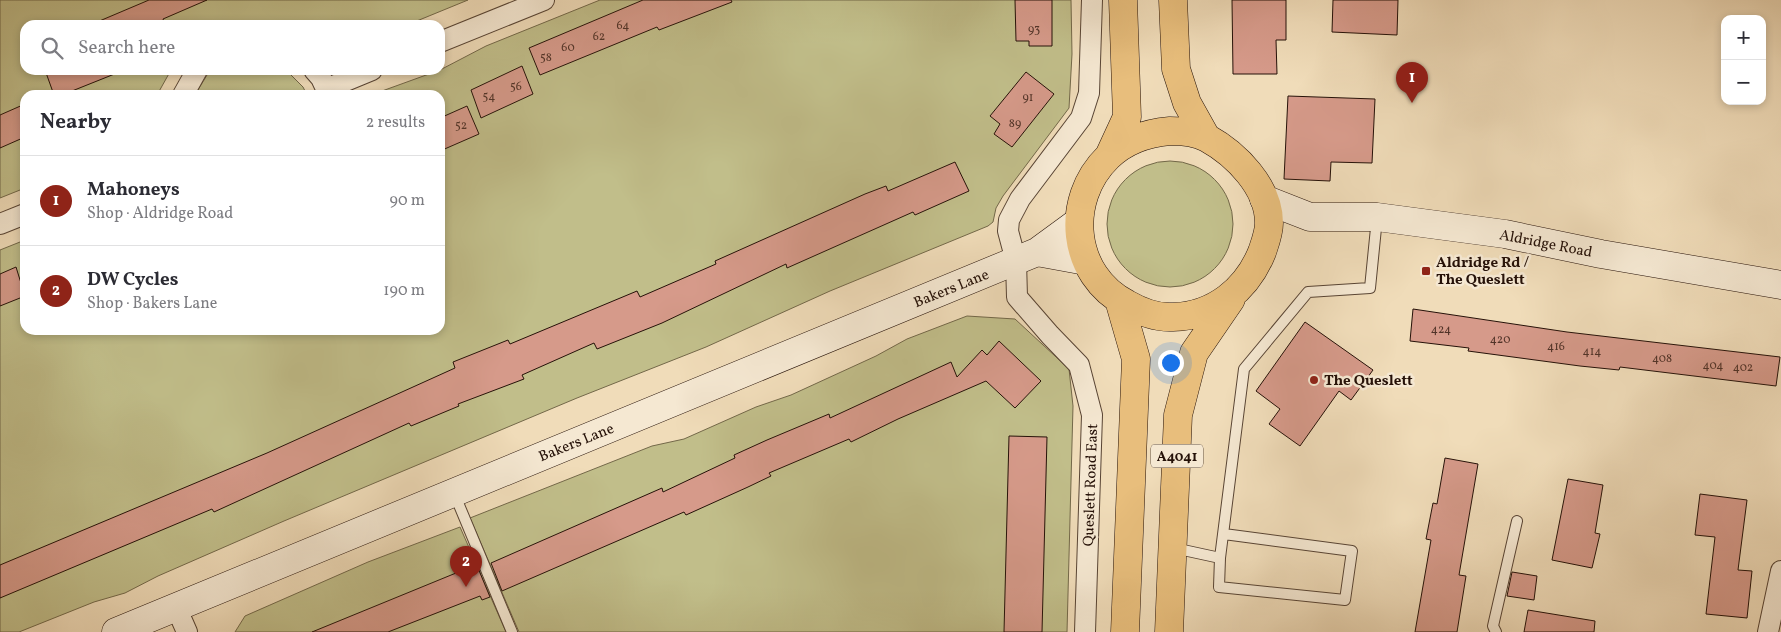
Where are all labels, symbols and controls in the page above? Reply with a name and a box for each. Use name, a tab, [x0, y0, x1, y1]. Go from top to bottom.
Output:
map controls	[1721, 15, 1766, 105]
button: +	[1721, 15, 1766, 60]
house number: 64	[617, 18, 629, 34]
search box	[20, 20, 445, 75]
house number: 93	[1028, 22, 1040, 38]
house number: 62	[593, 29, 605, 45]
icon: search	[38, 34, 66, 62]
text: Search here	[78, 35, 175, 61]
house number: 60	[561, 40, 575, 56]
house number: 58	[540, 50, 552, 66]
button: −	[1721, 60, 1766, 105]
pin: 1	[1396, 62, 1428, 103]
house number: 56	[510, 79, 522, 95]
house number: 54	[483, 89, 495, 105]
house number: 91	[1023, 90, 1033, 106]
text: Nearby	[40, 108, 111, 137]
text: 2 results	[366, 112, 425, 134]
house number: 89	[1009, 116, 1021, 132]
house number: 52	[455, 118, 467, 134]
text: Mahoneys	[87, 177, 180, 203]
text: 1	[53, 190, 59, 212]
text: 90 m	[389, 190, 425, 212]
text: Shop · Aldridge Road	[87, 203, 233, 225]
street label: Aldridge Road	[1497, 225, 1594, 264]
place label: Aldridge Rd / The Queslett	[1436, 253, 1529, 291]
street label: Bakers Lane	[911, 265, 992, 314]
marker: Aldridge Rd / The Queslett	[1420, 265, 1432, 277]
text: DW Cycles	[87, 267, 179, 293]
text: 2	[52, 280, 60, 302]
text: 190 m	[383, 280, 425, 302]
text: Shop · Bakers Lane	[87, 293, 217, 315]
house number: 424	[1431, 322, 1451, 338]
house number: 420	[1490, 332, 1510, 348]
house number: 416	[1547, 339, 1565, 355]
house number: 414	[1583, 344, 1601, 360]
your location	[1158, 350, 1184, 376]
house number: 408	[1652, 351, 1672, 367]
house number: 404	[1702, 358, 1724, 374]
house number: 402	[1733, 360, 1753, 376]
place label: The Queslett	[1324, 371, 1413, 392]
marker: The Queslett	[1308, 374, 1320, 386]
street label: Bakers Lane	[536, 419, 617, 468]
street label: Queslett Road East	[1079, 423, 1104, 547]
road number: A4041	[1151, 444, 1203, 468]
pin: 2	[450, 546, 482, 587]

